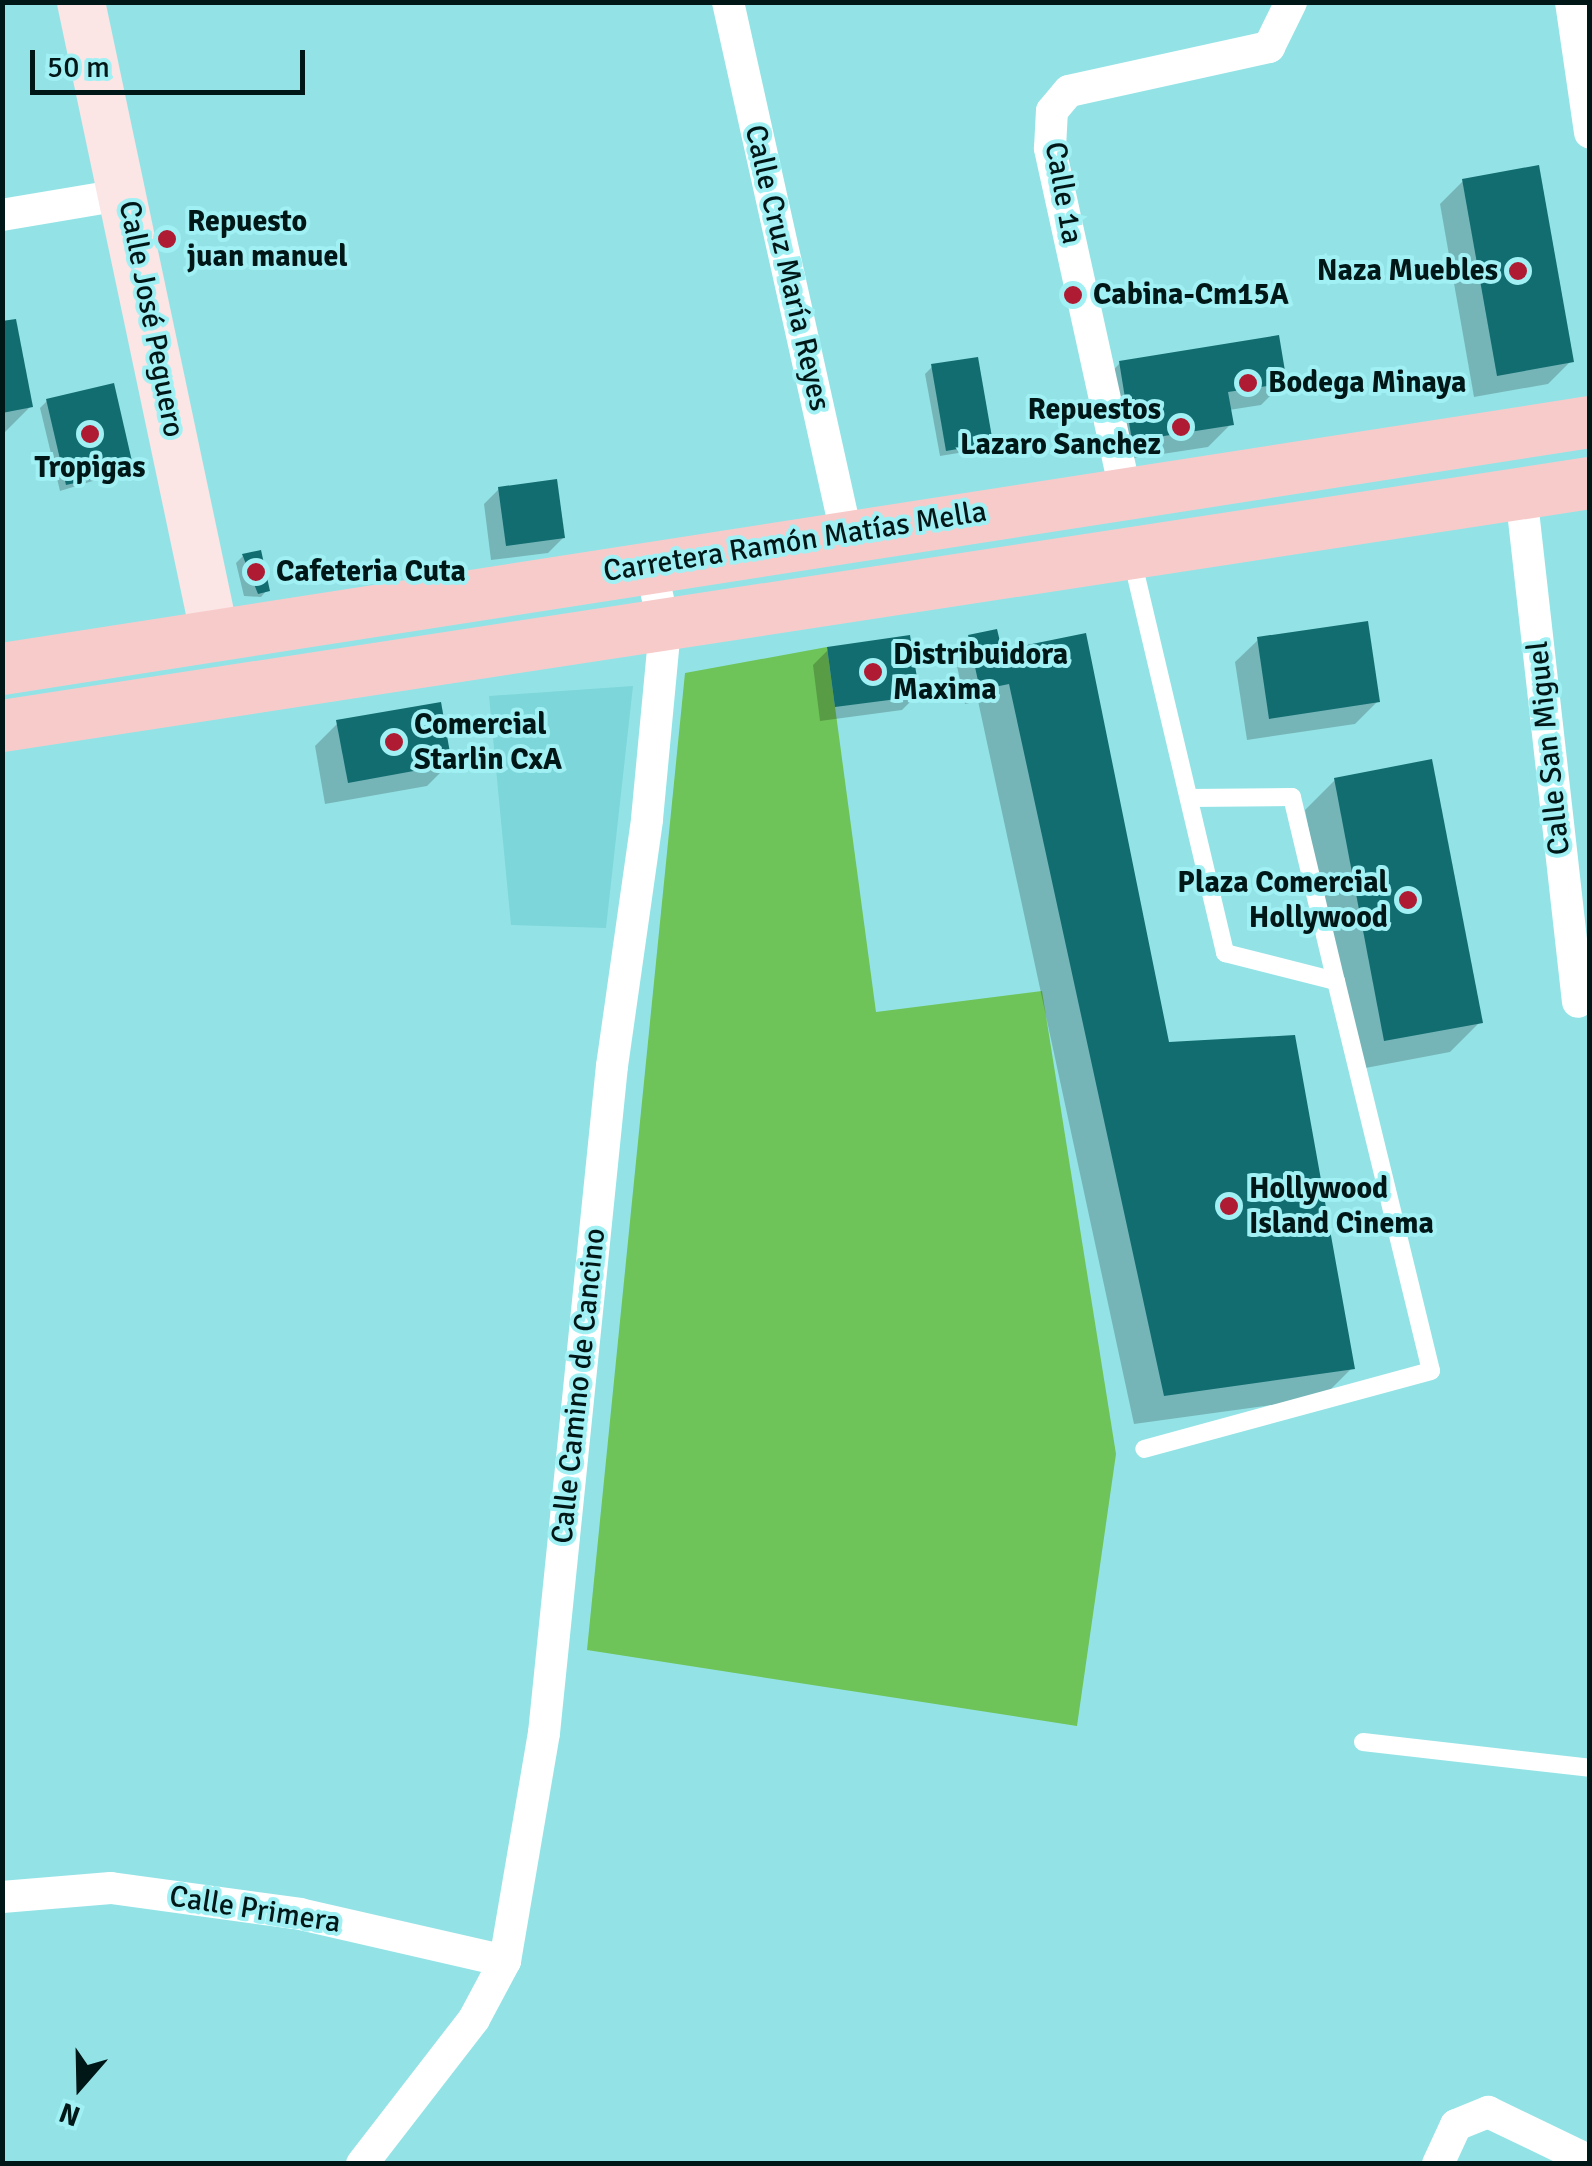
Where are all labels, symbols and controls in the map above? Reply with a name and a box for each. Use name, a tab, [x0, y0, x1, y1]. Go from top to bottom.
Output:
scale bar	[35, 30, 310, 92]
text: 50 m	[47, 49, 110, 86]
street label: Calle Cruz María Reyes	[737, 122, 837, 414]
street label: Calle 1a	[1036, 139, 1090, 247]
street label: Calle José Peguero	[110, 198, 192, 440]
place label: Repuesto juan manuel	[187, 204, 348, 274]
marker: Repuesto juan manuel	[156, 228, 178, 250]
place label: Naza Muebles	[1317, 253, 1498, 289]
marker: Naza Muebles	[1507, 260, 1529, 282]
place label: Cabina-Cm15A	[1093, 277, 1289, 313]
marker: Cabina-Cm15A	[1062, 284, 1084, 306]
place label: Bodega Minaya	[1268, 365, 1467, 401]
marker: Bodega Minaya	[1237, 372, 1259, 394]
place label: Repuestos Lazaro Sanchez	[960, 392, 1161, 462]
marker: Repuestos Lazaro Sanchez	[1170, 416, 1192, 438]
marker: Tropigas	[79, 423, 101, 445]
place label: Tropigas	[35, 450, 145, 486]
street label: Carretera Ramón Matías Mella	[601, 494, 989, 590]
place label: Cafeteria Cuta	[276, 554, 466, 590]
marker: Cafeteria Cuta	[245, 561, 267, 583]
place label: Distribuidora Maxima	[893, 637, 1068, 708]
street label: Calle San Miguel	[1520, 639, 1578, 857]
marker: Distribuidora Maxima	[862, 661, 884, 683]
place label: Comercial Starlin CxA	[414, 707, 562, 778]
marker: Comercial Starlin CxA	[383, 731, 405, 753]
place label: Plaza Comercial Hollywood	[1177, 865, 1388, 936]
marker: Plaza Comercial Hollywood	[1397, 889, 1419, 911]
place label: Hollywood Island Cinema	[1249, 1171, 1434, 1242]
marker: Hollywood Island Cinema	[1218, 1195, 1240, 1217]
street label: Calle Camino de Cancino	[545, 1226, 613, 1546]
street label: Calle Primera	[167, 1879, 343, 1941]
north arrow	[30, 2036, 130, 2136]
text: N	[55, 2095, 85, 2134]

